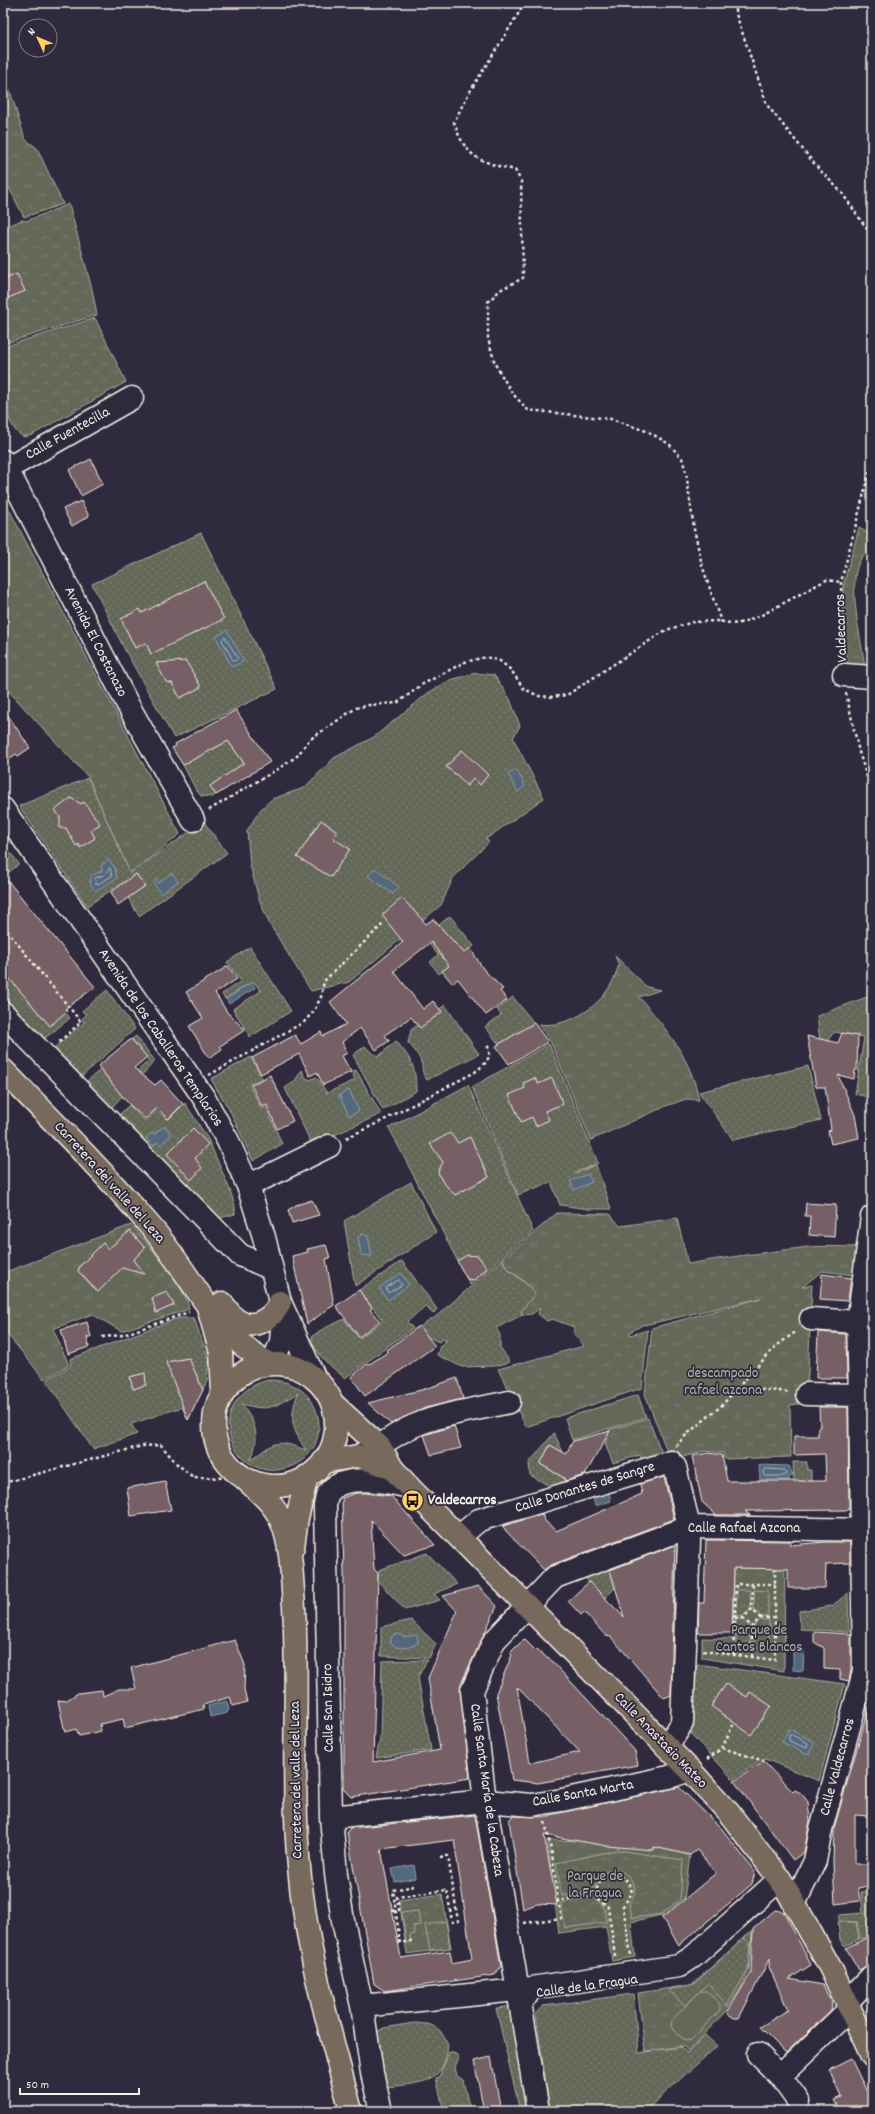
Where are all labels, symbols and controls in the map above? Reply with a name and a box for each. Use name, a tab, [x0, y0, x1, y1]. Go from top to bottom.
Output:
north arrow	[18, 18, 58, 58]
text: N	[25, 25, 40, 40]
street label: Calle Fuentecilla	[22, 401, 115, 466]
street label: Avenida El Costanazo	[58, 583, 132, 701]
street label: Valdecarros	[830, 593, 854, 663]
street label: Avenida de los Caballeros Templarios	[92, 944, 228, 1132]
street label: Carretera del valle del Leza	[48, 1117, 171, 1250]
park label: descampado rafael azcona	[684, 1363, 763, 1402]
street label: Calle Donantes de Sangre	[512, 1456, 658, 1520]
bus stop icon: Valdecarros	[400, 1488, 426, 1514]
place label: Valdecarros	[428, 1490, 497, 1512]
street label: Calle Rafael Azcona	[688, 1518, 801, 1540]
park label: Parque de Cantos Blancos	[715, 1620, 803, 1659]
street label: Calle San Isidro	[317, 1663, 341, 1752]
street label: Calle Anastasio Mateo	[608, 1688, 712, 1794]
street label: Carretera del valle del Leza	[285, 1700, 309, 1859]
street label: Calle Santa María de la Cabeza	[463, 1702, 509, 1879]
street label: Calle Valdecarros	[814, 1716, 862, 1818]
street label: Calle Santa Marta	[531, 1774, 636, 1814]
park label: Parque de la Fragua	[567, 1866, 624, 1905]
street label: Calle de la Fragua	[535, 1969, 640, 2005]
scale bar	[20, 2070, 139, 2096]
text: 50 m	[26, 2077, 49, 2094]

